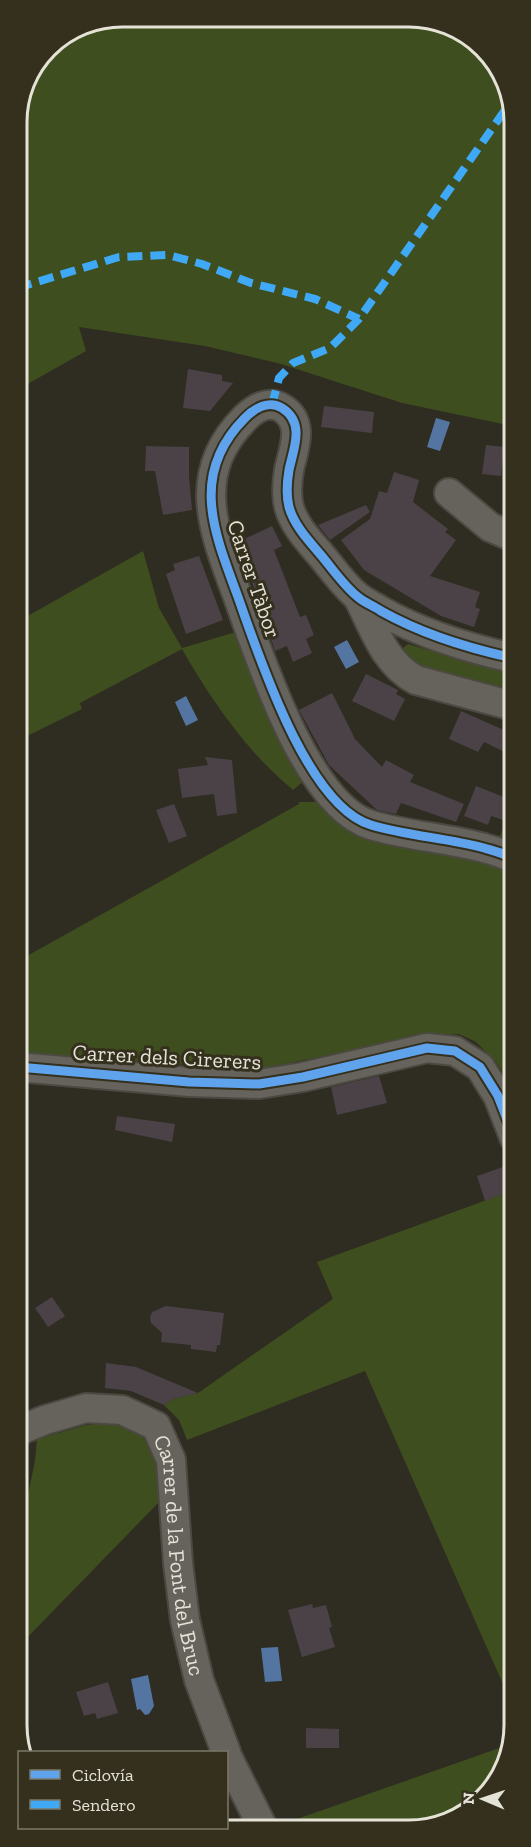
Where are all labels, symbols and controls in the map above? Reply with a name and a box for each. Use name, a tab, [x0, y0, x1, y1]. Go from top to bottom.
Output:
street label: Carrer Tàbor	[221, 516, 287, 642]
street label: Carrer dels Cirerers	[72, 1039, 262, 1075]
street label: Carrer de la Font del Bruc	[148, 1430, 211, 1678]
legend	[18, 1751, 228, 1829]
text: Ciclovía	[72, 1764, 134, 1786]
north arrow	[453, 1769, 513, 1829]
text: N	[459, 1792, 478, 1805]
text: Sendero	[72, 1794, 136, 1816]

